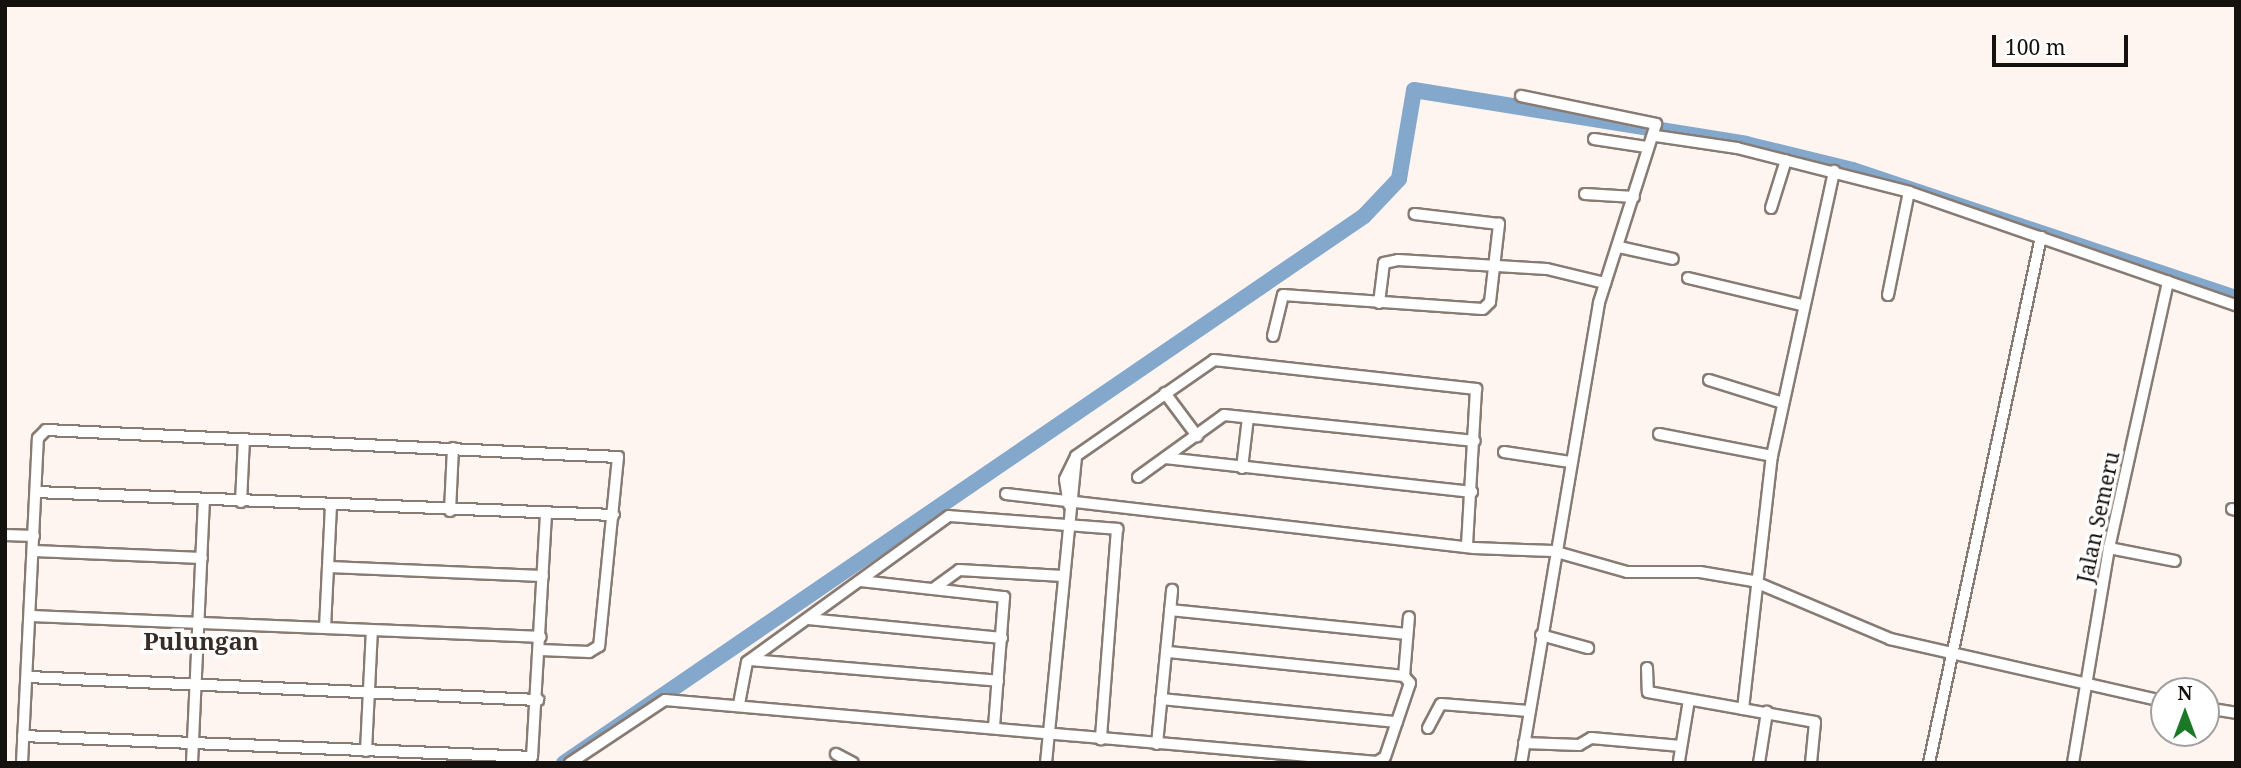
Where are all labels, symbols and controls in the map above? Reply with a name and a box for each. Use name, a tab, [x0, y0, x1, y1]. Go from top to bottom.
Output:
scale bar	[1996, 21, 2132, 65]
text: 100 m	[2005, 33, 2066, 61]
street label: Jalan Semeru	[2072, 449, 2124, 585]
district label: Pulungan	[143, 627, 259, 655]
north arrow	[2150, 677, 2220, 747]
text: N	[2178, 680, 2192, 706]

